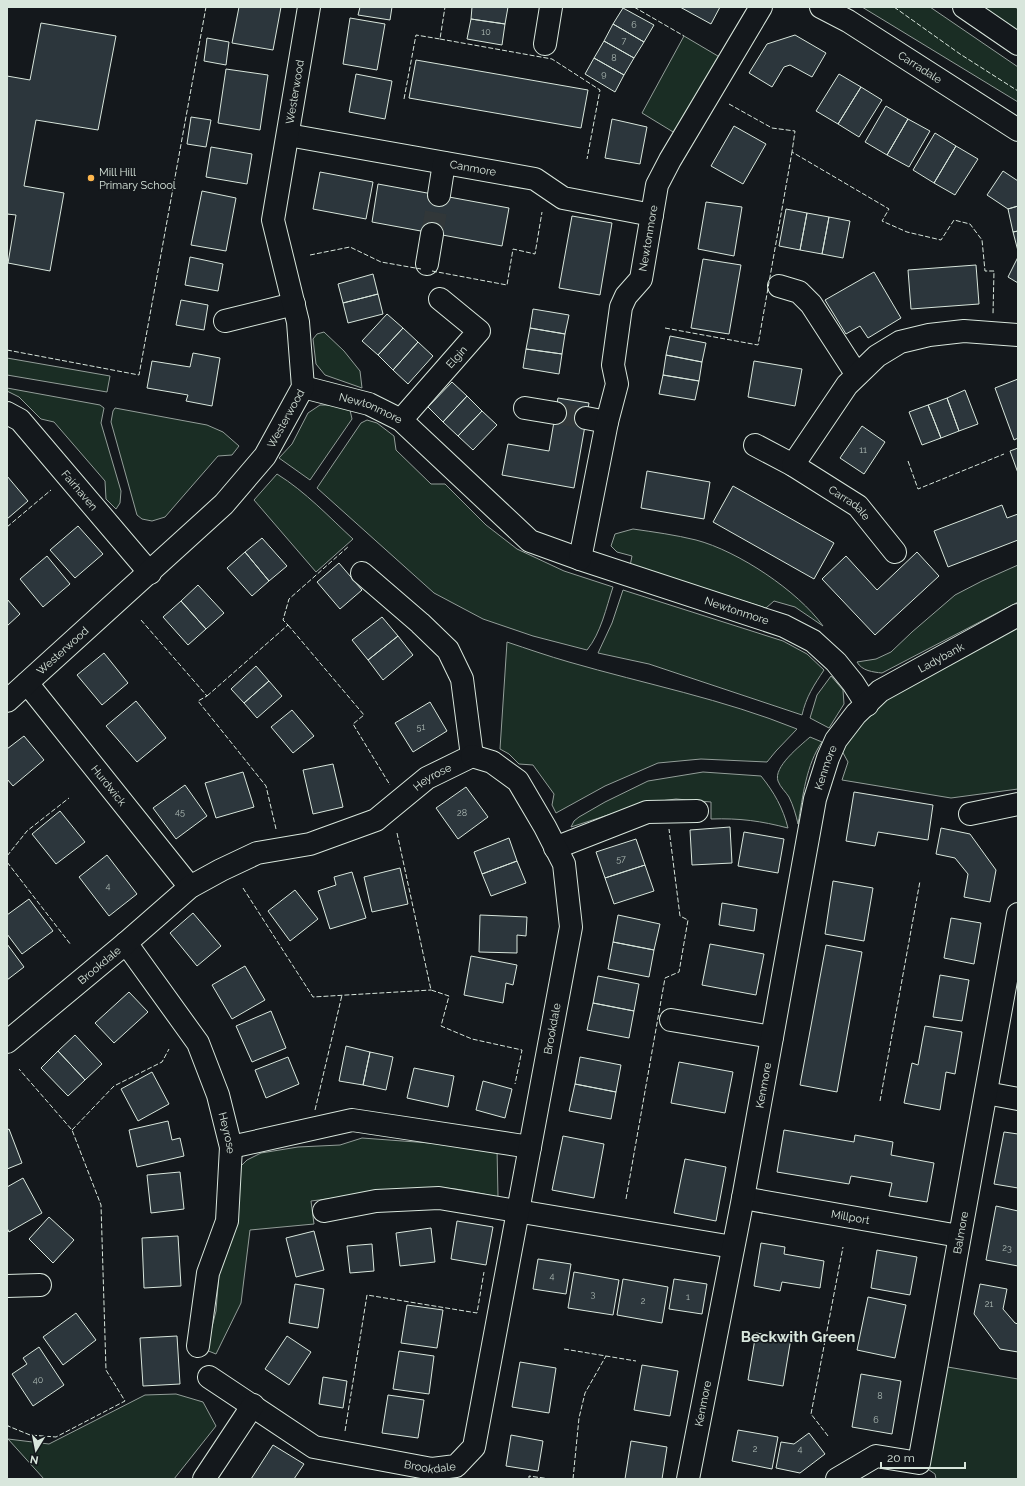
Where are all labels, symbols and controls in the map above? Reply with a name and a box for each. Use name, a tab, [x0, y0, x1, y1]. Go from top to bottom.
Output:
house number: 6	[631, 20, 637, 30]
house number: 10	[481, 27, 491, 37]
house number: 7	[622, 36, 627, 46]
street label: Carradale	[896, 48, 945, 86]
house number: 8	[611, 53, 617, 63]
street label: Westerwood	[283, 59, 307, 125]
house number: 9	[601, 69, 607, 79]
street label: Canmore	[449, 157, 498, 179]
place label: Mill Hill Primary School	[99, 166, 176, 192]
marker: Mill Hill Primary School	[86, 173, 96, 183]
street label: Newtonmore	[636, 204, 660, 272]
street label: Elgin	[443, 343, 470, 371]
street label: Westerwood	[264, 387, 307, 450]
street label: Newtonmore	[338, 390, 405, 426]
house number: 11	[859, 445, 867, 455]
street label: Fairhaven	[59, 467, 100, 513]
street label: Carradale	[826, 483, 873, 523]
street label: Newtonmore	[703, 594, 771, 627]
street label: Westerwood	[34, 624, 91, 677]
street label: Ladybank	[916, 640, 966, 675]
house number: 51	[417, 722, 426, 732]
street label: Kenmore	[812, 743, 840, 791]
street label: Heyrose	[410, 760, 454, 793]
street label: Hurdwick	[89, 762, 129, 808]
house number: 45	[175, 807, 185, 817]
house number: 28	[457, 808, 467, 818]
house number: 57	[616, 854, 626, 864]
house number: 4	[106, 881, 111, 891]
street label: Brookdale	[75, 943, 124, 987]
street label: Brookdale	[541, 1002, 563, 1056]
street label: Kenmore	[753, 1061, 774, 1109]
street label: Heyrose	[216, 1111, 237, 1154]
street label: Millport	[830, 1207, 871, 1227]
street label: Balmore	[950, 1210, 971, 1255]
house number: 23	[1002, 1243, 1012, 1253]
house number: 4	[550, 1271, 555, 1281]
house number: 3	[591, 1289, 596, 1299]
house number: 1	[686, 1292, 690, 1302]
house number: 2	[641, 1296, 646, 1306]
house number: 21	[985, 1299, 993, 1309]
district label: Beckwith Green	[741, 1328, 855, 1346]
house number: 40	[33, 1375, 44, 1385]
street label: Kenmore	[692, 1379, 714, 1427]
house number: 8	[877, 1391, 883, 1401]
house number: 6	[873, 1415, 879, 1425]
north arrow	[16, 1430, 56, 1470]
house number: 2	[753, 1444, 758, 1454]
house number: 4	[798, 1444, 803, 1454]
scale bar	[881, 1444, 965, 1470]
text: 20 m	[887, 1451, 915, 1465]
text: N	[29, 1452, 40, 1466]
street label: Brookdale	[403, 1457, 457, 1476]

